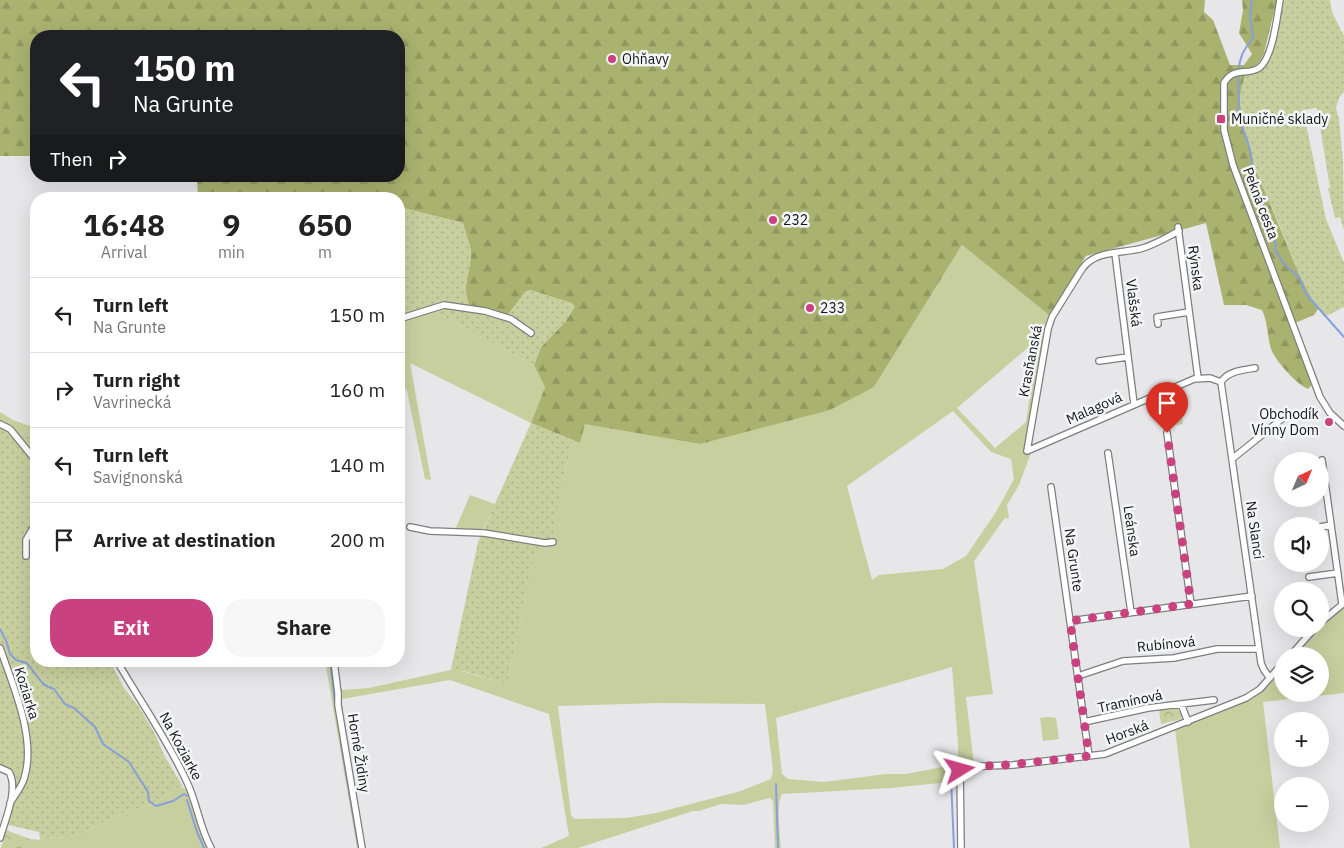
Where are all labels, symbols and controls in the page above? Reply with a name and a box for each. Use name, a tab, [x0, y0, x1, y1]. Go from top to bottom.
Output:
text: 150 m	[133, 45, 236, 91]
icon: left	[50, 50, 115, 115]
place label: Ohňavy	[622, 50, 669, 68]
marker: Ohňavy	[606, 53, 618, 65]
text: Na Grunte	[133, 89, 234, 118]
place label: Muničné sklady	[1231, 110, 1328, 128]
marker: Muničné sklady	[1215, 113, 1227, 125]
icon: right	[103, 145, 131, 173]
text: Then	[50, 147, 93, 171]
street label: Pekná cesta	[1239, 164, 1283, 242]
text: 16:48	[83, 205, 165, 244]
text: 9	[222, 205, 240, 244]
text: 650	[298, 205, 352, 244]
place label: 232	[783, 211, 808, 229]
marker: 232	[767, 214, 779, 226]
text: Arrival	[101, 242, 147, 262]
text: min	[218, 242, 245, 262]
text: m	[318, 242, 332, 262]
street label: Rýnska	[1184, 244, 1208, 292]
street label: Vlašská	[1122, 278, 1146, 329]
text: Turn left	[93, 293, 169, 317]
place label: 233	[820, 299, 845, 317]
icon: left	[50, 301, 78, 329]
marker: 233	[804, 302, 816, 314]
text: 150 m	[330, 303, 385, 327]
text: Na Grunte	[93, 317, 166, 337]
street label: Krasňanská	[1014, 323, 1046, 399]
text: Turn right	[93, 368, 180, 392]
icon: right	[50, 376, 78, 404]
text: 160 m	[330, 378, 385, 402]
pin	[1146, 382, 1188, 433]
street label: Malagová	[1063, 387, 1125, 428]
icon: arrive	[1153, 389, 1181, 417]
text: Vavrinecká	[93, 392, 171, 412]
place label: Obchodík Vínny Dom	[1251, 405, 1320, 439]
marker: Obchodík Vínny Dom	[1323, 416, 1335, 428]
text: Turn left	[93, 443, 169, 467]
icon: left	[50, 451, 78, 479]
north arrow	[1274, 452, 1329, 508]
map controls	[1274, 452, 1329, 832]
text: 140 m	[330, 453, 385, 477]
text: Savignonská	[93, 467, 183, 487]
street label: Na Slanci	[1242, 500, 1268, 560]
street label: Leánska	[1119, 504, 1145, 558]
button: sound	[1274, 517, 1329, 572]
icon: arrive	[50, 526, 78, 554]
street label: Na Grunte	[1061, 527, 1087, 593]
text: Arrive at destination	[93, 528, 276, 552]
text: 200 m	[330, 528, 385, 552]
button: search	[1274, 582, 1329, 637]
button: Exit	[50, 599, 213, 657]
button: Share	[223, 599, 385, 657]
street label: Rubínová	[1136, 632, 1197, 656]
button: layers	[1274, 647, 1329, 702]
street label: Koziarka	[11, 665, 44, 722]
street label: Tramínová	[1096, 685, 1164, 717]
street label: Na Koziarke	[156, 709, 207, 783]
street label: Horné Židiny	[344, 712, 375, 794]
button: +	[1274, 712, 1329, 767]
street label: Horská	[1103, 715, 1151, 748]
position arrow	[933, 743, 985, 795]
button: −	[1274, 777, 1329, 832]

